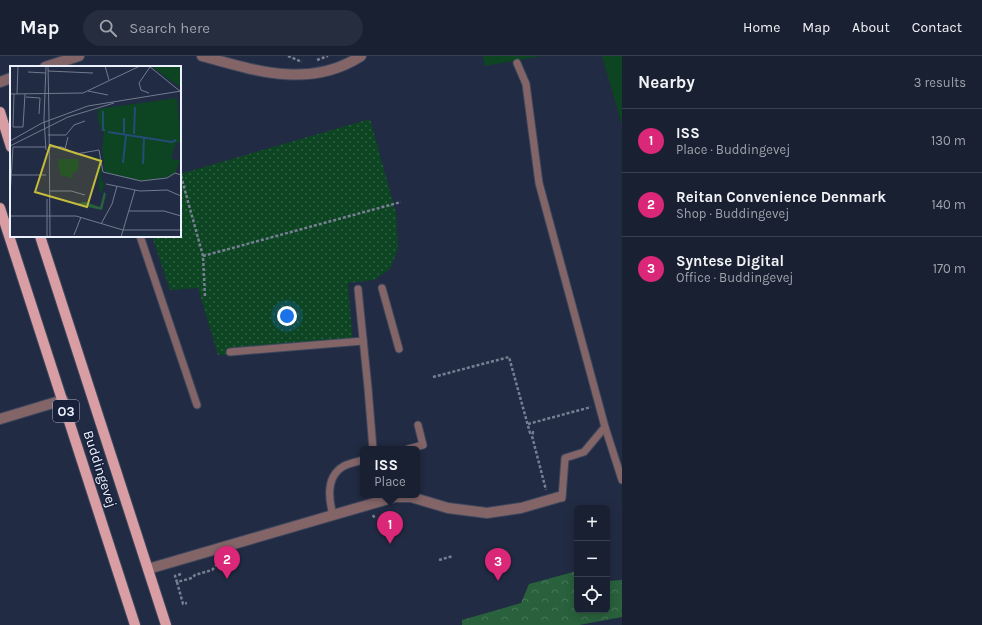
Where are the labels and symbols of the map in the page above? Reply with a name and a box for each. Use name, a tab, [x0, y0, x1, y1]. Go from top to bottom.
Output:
inset map	[10, 66, 181, 237]
your location	[277, 306, 297, 326]
road number: O3	[53, 400, 79, 422]
street label: Buddingevej	[80, 428, 120, 510]
pin: 1	[377, 511, 403, 544]
pin: 2	[214, 546, 240, 579]
pin: 3	[485, 548, 511, 581]

